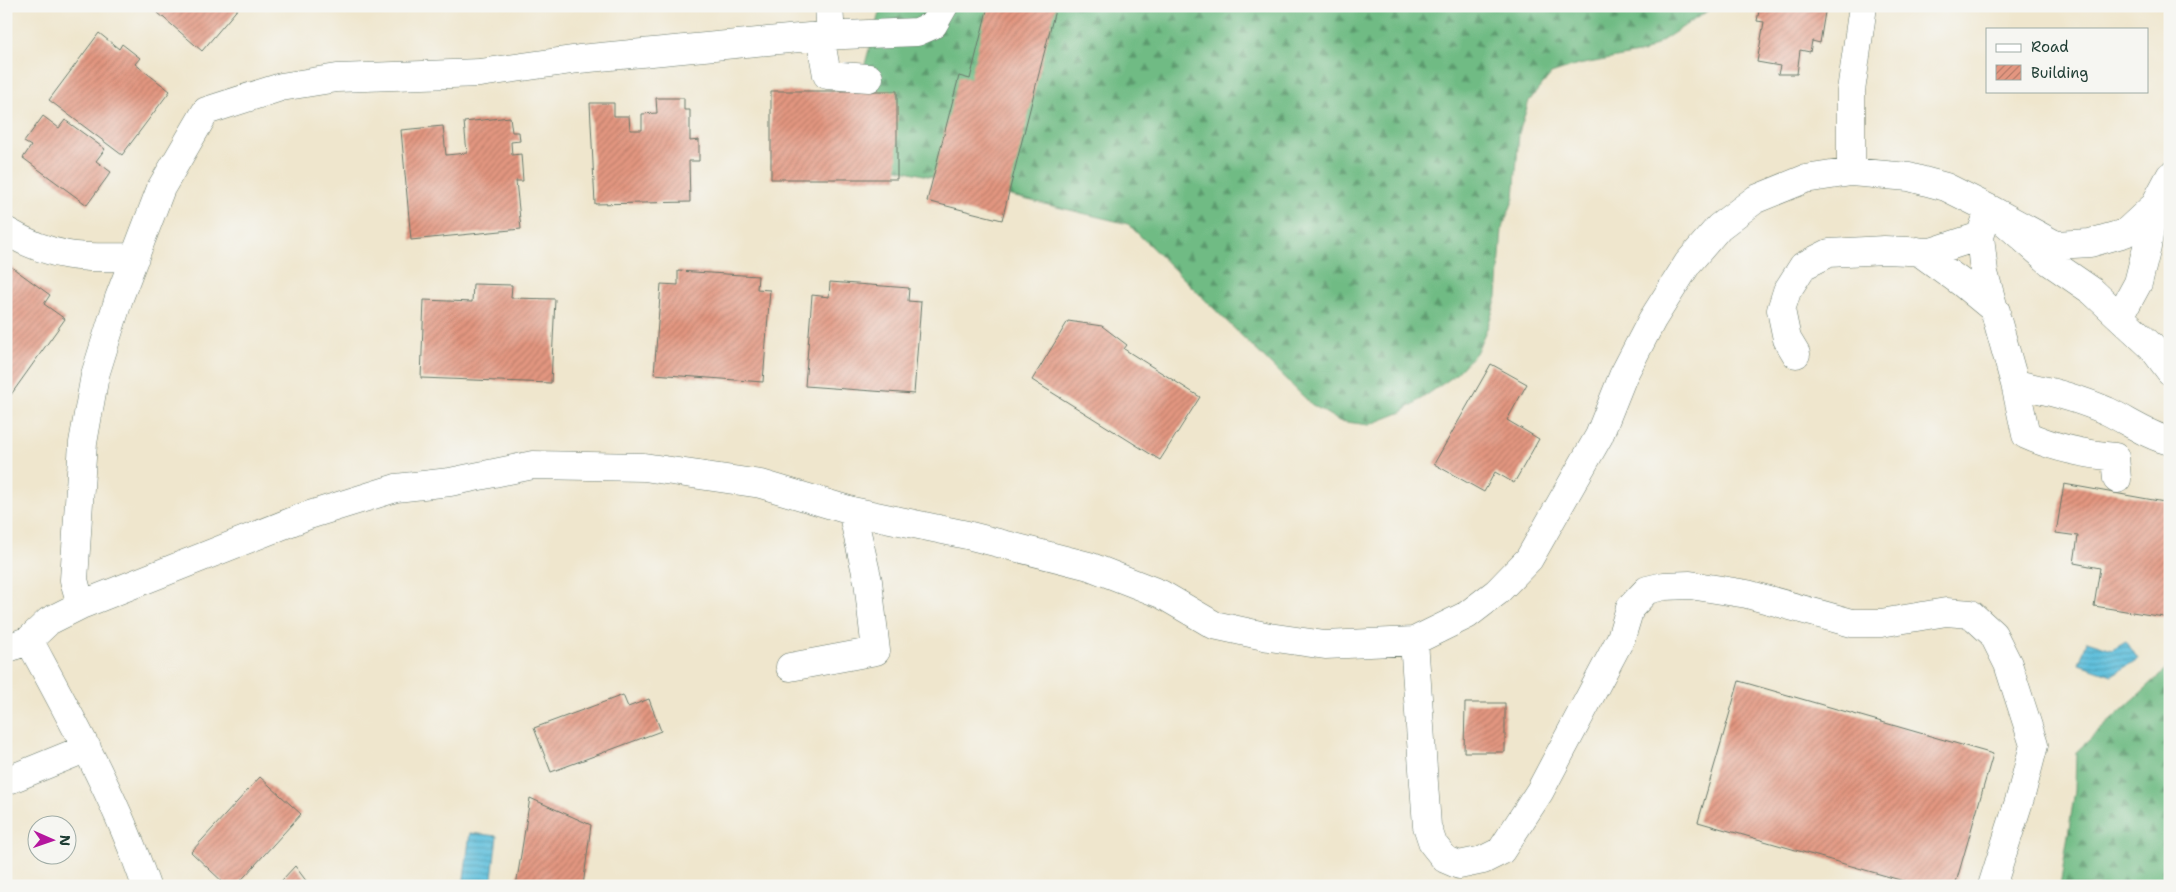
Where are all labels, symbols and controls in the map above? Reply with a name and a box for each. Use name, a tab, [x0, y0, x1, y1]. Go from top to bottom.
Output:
legend	[1986, 28, 2148, 92]
text: Road	[2031, 37, 2069, 57]
text: Building	[2031, 63, 2088, 83]
north arrow	[28, 814, 78, 864]
text: N	[56, 835, 74, 846]

